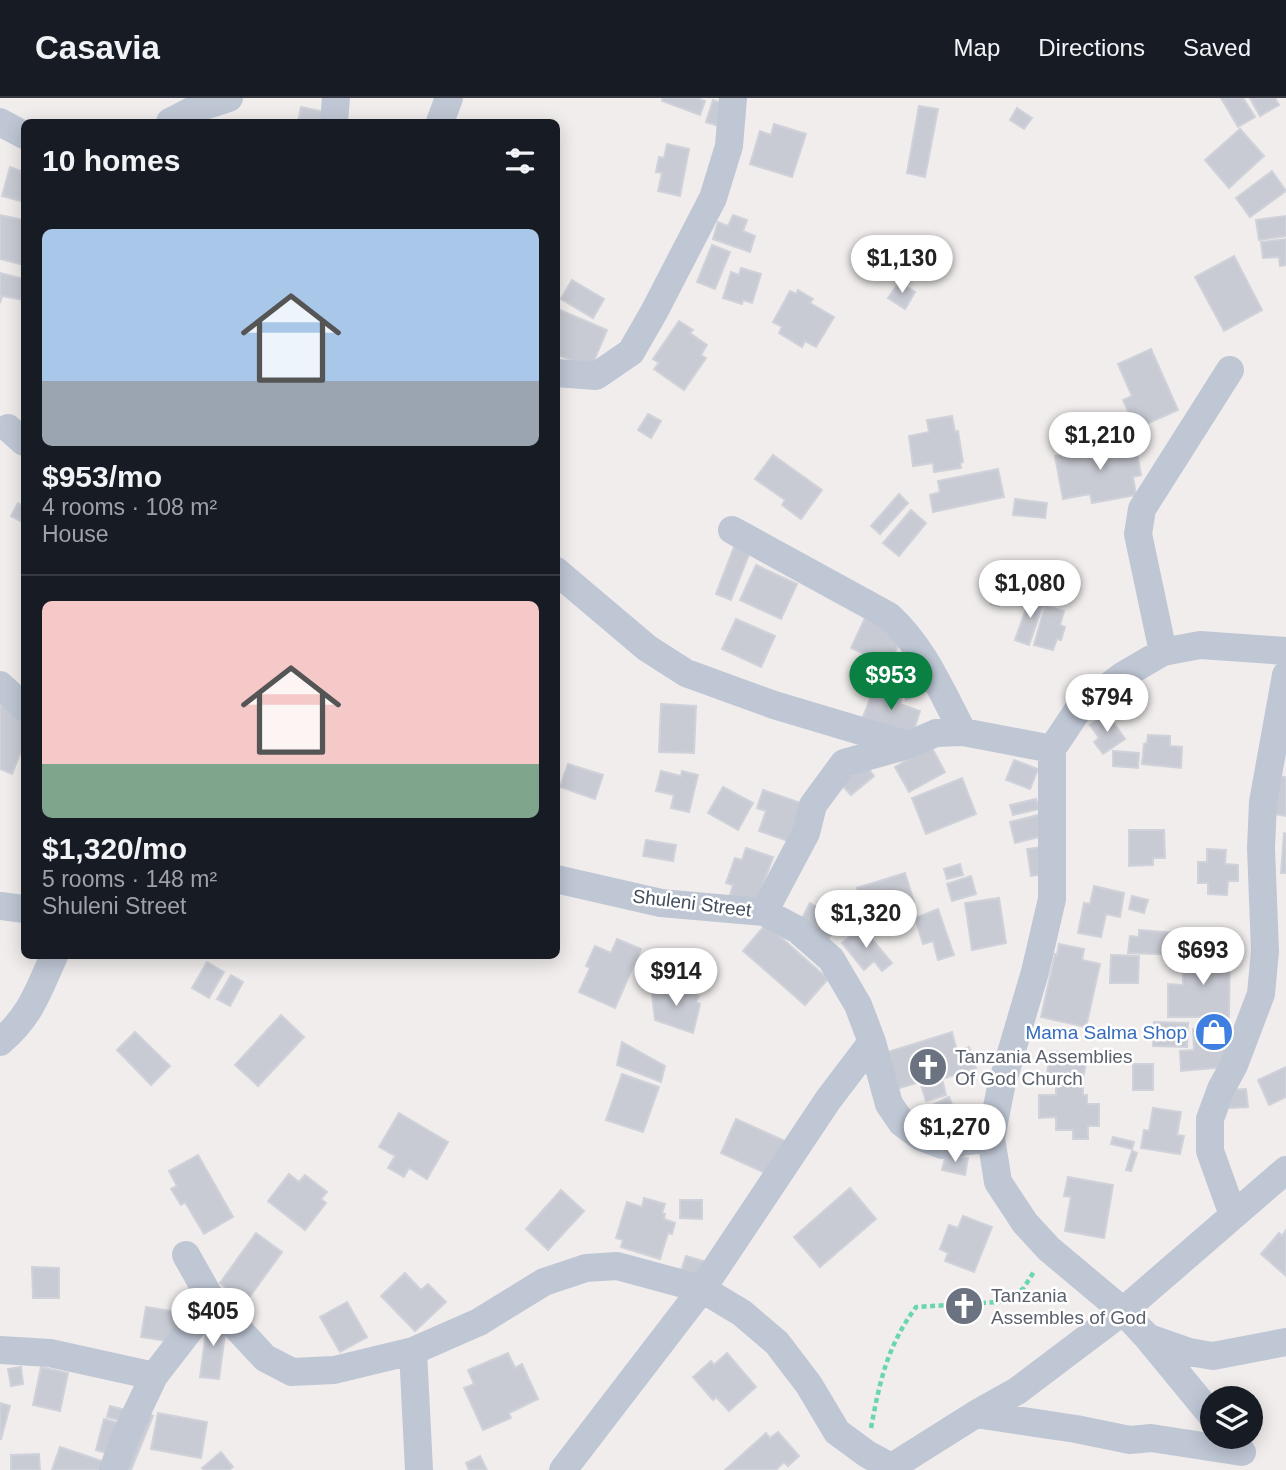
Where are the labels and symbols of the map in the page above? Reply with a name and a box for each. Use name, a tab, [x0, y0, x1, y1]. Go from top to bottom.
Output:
pin: $1,130	[845, 236, 959, 295]
pin: $1,210	[1043, 412, 1157, 472]
pin: $1,080	[973, 560, 1087, 620]
pin: $953	[850, 652, 932, 712]
pin: $794	[1066, 674, 1148, 734]
street label: Shuleni Street	[631, 885, 753, 921]
pin: $1,320	[809, 890, 923, 950]
pin: $693	[1162, 928, 1244, 987]
pin: $914	[635, 948, 717, 1008]
shop icon: Mama Salma Shop	[1193, 1011, 1235, 1053]
place label: Mama Salma Shop	[1025, 1022, 1187, 1043]
church icon: Tanzania Assemblies Of God Church	[907, 1046, 949, 1088]
place label: Tanzania Assemblies Of God Church	[955, 1046, 1132, 1089]
pin: $1,270	[898, 1104, 1012, 1164]
church icon: Tanzania Assembles of God	[943, 1285, 985, 1327]
place label: Tanzania Assembles of God	[991, 1285, 1146, 1328]
pin: $405	[172, 1288, 254, 1348]

